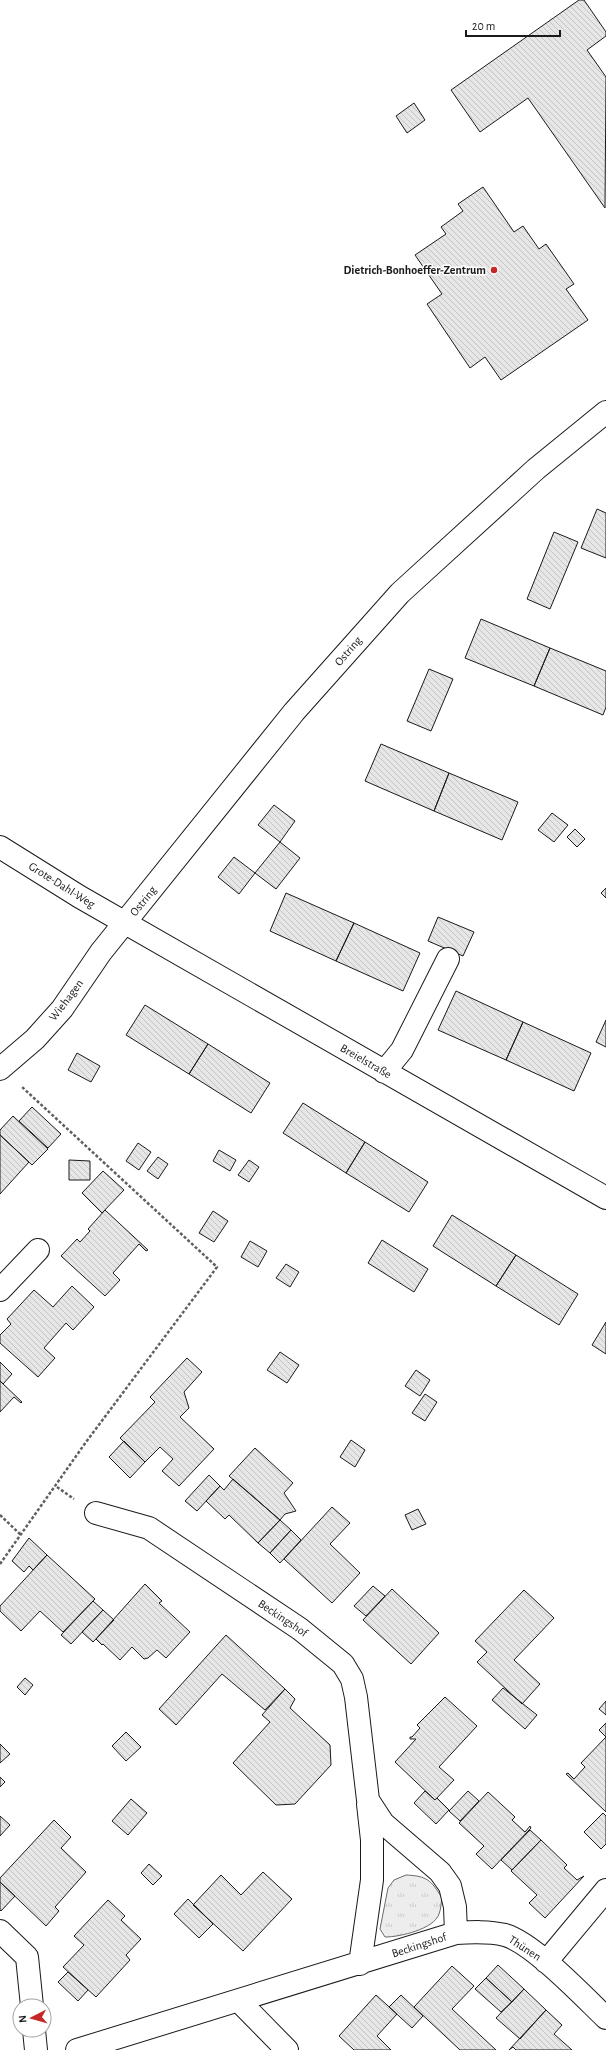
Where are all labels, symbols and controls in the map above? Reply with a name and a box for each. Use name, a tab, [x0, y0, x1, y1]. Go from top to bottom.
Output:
scale bar	[466, 12, 560, 38]
text: 20 m	[472, 20, 495, 32]
place label: Dietrich-Bonhoeffer-Zentrum	[343, 264, 486, 276]
marker: Dietrich-Bonhoeffer-Zentrum	[489, 265, 499, 275]
street label: Ostring	[332, 634, 364, 668]
street label: Grote-Dahl-Weg	[27, 860, 97, 910]
street label: Ostring	[127, 884, 159, 918]
street label: Wiehagen	[47, 977, 85, 1023]
street label: Breielstraße	[338, 1042, 394, 1080]
street label: Beckingshof	[256, 1597, 311, 1640]
street label: Beckingshof	[390, 1930, 449, 1959]
street label: Thünen	[507, 1933, 543, 1963]
north arrow	[12, 1998, 52, 2038]
text: N	[17, 2015, 28, 2023]

